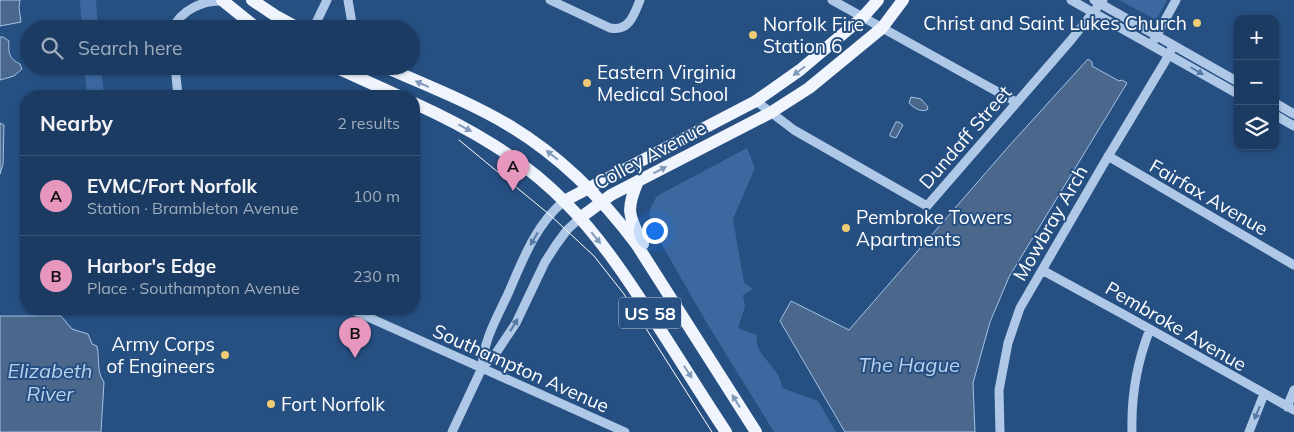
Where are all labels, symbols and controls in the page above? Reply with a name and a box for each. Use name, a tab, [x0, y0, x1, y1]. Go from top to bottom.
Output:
place label: Christ and Saint Lukes Church	[923, 11, 1187, 35]
place label: Norfolk Fire Station 6	[763, 12, 864, 58]
map controls	[1234, 15, 1279, 150]
button: +	[1234, 15, 1279, 60]
marker: Christ and Saint Lukes Church	[1191, 17, 1203, 29]
search box	[20, 20, 420, 75]
marker: Norfolk Fire Station 6	[747, 29, 759, 41]
icon: search	[38, 34, 66, 62]
text: Search here	[78, 36, 182, 60]
place label: Eastern Virginia Medical School	[597, 60, 736, 106]
button: −	[1234, 60, 1279, 105]
one-way arrow	[793, 65, 806, 76]
one-way arrow	[1190, 67, 1205, 75]
marker: Eastern Virginia Medical School	[581, 77, 593, 89]
one-way arrow	[415, 80, 429, 88]
street label: Dundaff Street	[914, 80, 1017, 194]
button: layers	[1234, 105, 1279, 150]
text: Nearby	[40, 110, 113, 136]
text: 2 results	[337, 113, 400, 133]
street label: Colley Avenue	[590, 115, 710, 195]
one-way arrow	[458, 123, 471, 132]
pin: A	[497, 150, 529, 191]
one-way arrow	[546, 150, 559, 161]
street label: Fairfax Avenue	[1146, 153, 1272, 241]
street label: Mowbray Arch	[1007, 161, 1093, 285]
one-way arrow	[653, 166, 668, 174]
text: EVMC/Fort Norfolk	[87, 174, 257, 198]
text: A	[50, 186, 62, 206]
text: 100 m	[353, 186, 400, 206]
text: Station · Brambleton Avenue	[87, 198, 298, 218]
place label: Pembroke Towers Apartments	[856, 205, 1013, 251]
your location	[642, 218, 668, 244]
marker: Pembroke Towers Apartments	[840, 222, 852, 234]
one-way arrow	[530, 231, 538, 246]
one-way arrow	[591, 231, 602, 244]
text: Harbor's Edge	[87, 254, 216, 278]
text: B	[50, 266, 62, 286]
text: 230 m	[353, 266, 400, 286]
street label: Pembroke Avenue	[1101, 276, 1251, 376]
text: Place · Southampton Avenue	[87, 278, 300, 298]
road number: US 58	[619, 298, 681, 328]
pin: B	[339, 317, 371, 358]
street label: Southampton Avenue	[429, 318, 613, 418]
one-way arrow	[509, 318, 519, 332]
place label: Army Corps of Engineers	[107, 332, 215, 378]
marker: Army Corps of Engineers	[219, 349, 231, 361]
water label: The Hague	[858, 352, 960, 377]
water label: Elizabeth River	[7, 358, 93, 406]
one-way arrow	[683, 366, 692, 379]
place label: Fort Norfolk	[281, 392, 385, 416]
one-way arrow	[732, 395, 741, 408]
marker: Fort Norfolk	[265, 398, 277, 410]
one-way arrow	[1252, 406, 1260, 420]

